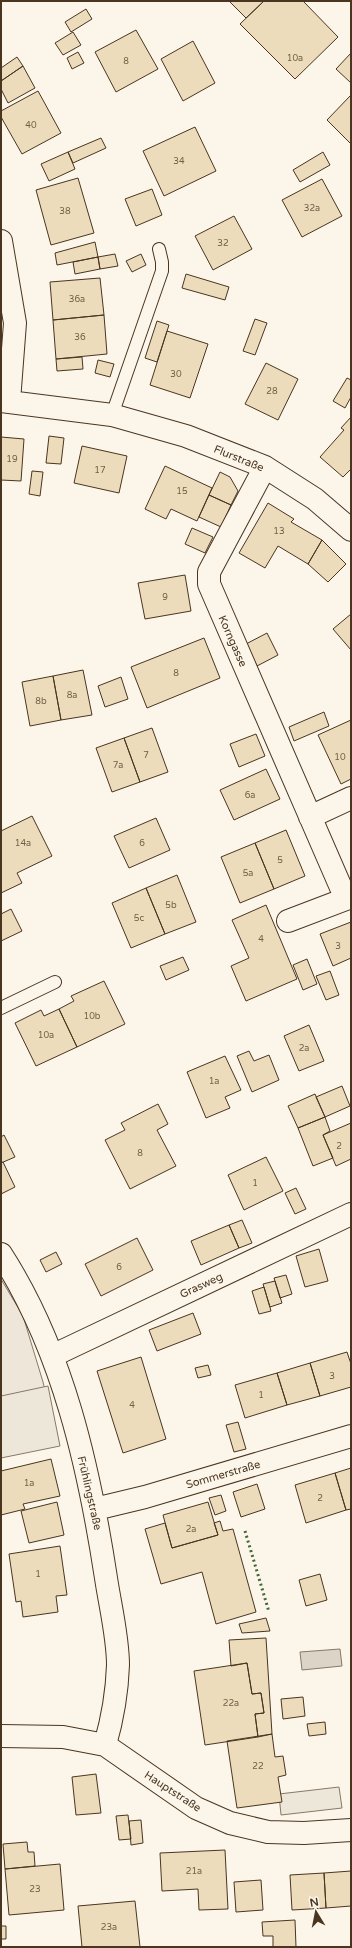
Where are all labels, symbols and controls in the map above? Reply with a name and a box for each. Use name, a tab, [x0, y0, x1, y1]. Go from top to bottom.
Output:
house number: 10a	[287, 53, 303, 64]
house number: 8	[123, 56, 129, 67]
house number: 40	[25, 120, 37, 131]
house number: 34	[173, 156, 185, 167]
house number: 32a	[304, 203, 320, 214]
house number: 38	[59, 206, 71, 217]
house number: 32	[217, 238, 229, 249]
house number: 36a	[69, 294, 85, 305]
house number: 36	[74, 332, 86, 343]
house number: 30	[170, 369, 182, 380]
house number: 28	[266, 386, 278, 397]
street label: Flurstraße	[212, 443, 266, 474]
house number: 19	[6, 454, 18, 465]
house number: 17	[94, 465, 106, 476]
house number: 15	[176, 486, 188, 497]
house number: 13	[273, 526, 285, 537]
house number: 9	[162, 592, 168, 603]
street label: Korngasse	[215, 613, 250, 669]
house number: 8	[173, 668, 179, 679]
house number: 8a	[67, 690, 77, 701]
house number: 8b	[35, 696, 47, 707]
house number: 7	[143, 750, 149, 761]
house number: 10	[334, 752, 346, 763]
house number: 7a	[113, 760, 123, 771]
house number: 6a	[245, 790, 255, 801]
house number: 14a	[15, 838, 31, 849]
house number: 6	[139, 838, 145, 849]
house number: 5	[277, 855, 283, 866]
house number: 5a	[243, 868, 253, 879]
house number: 5b	[165, 900, 177, 911]
house number: 5c	[134, 913, 144, 924]
house number: 4	[258, 934, 264, 945]
house number: 3	[335, 941, 341, 952]
house number: 10b	[84, 1011, 101, 1022]
house number: 10a	[38, 1030, 54, 1041]
house number: 2a	[299, 1043, 309, 1054]
house number: 1a	[209, 1076, 219, 1087]
house number: 2	[336, 1141, 342, 1152]
house number: 8	[137, 1148, 143, 1159]
house number: 1	[252, 1178, 258, 1189]
house number: 6	[116, 1262, 122, 1273]
street label: Grasweg	[178, 1270, 225, 1301]
house number: 3	[329, 1371, 335, 1382]
house number: 1	[258, 1390, 264, 1401]
house number: 4	[129, 1400, 135, 1411]
street label: Frühlingstraße	[75, 1455, 104, 1532]
street label: Sommerstraße	[184, 1458, 262, 1491]
house number: 1a	[24, 1478, 34, 1489]
house number: 2	[317, 1493, 323, 1504]
house number: 2a	[186, 1524, 196, 1535]
house number: 1	[35, 1569, 41, 1580]
house number: 22a	[223, 1698, 239, 1709]
house number: 22	[252, 1761, 264, 1772]
street label: Hauptstraße	[142, 1768, 204, 1815]
house number: 21a	[186, 1866, 202, 1877]
house number: 23	[29, 1884, 41, 1895]
north arrow	[296, 1892, 336, 1932]
text: N	[309, 1895, 320, 1910]
house number: 23a	[101, 1922, 117, 1933]

